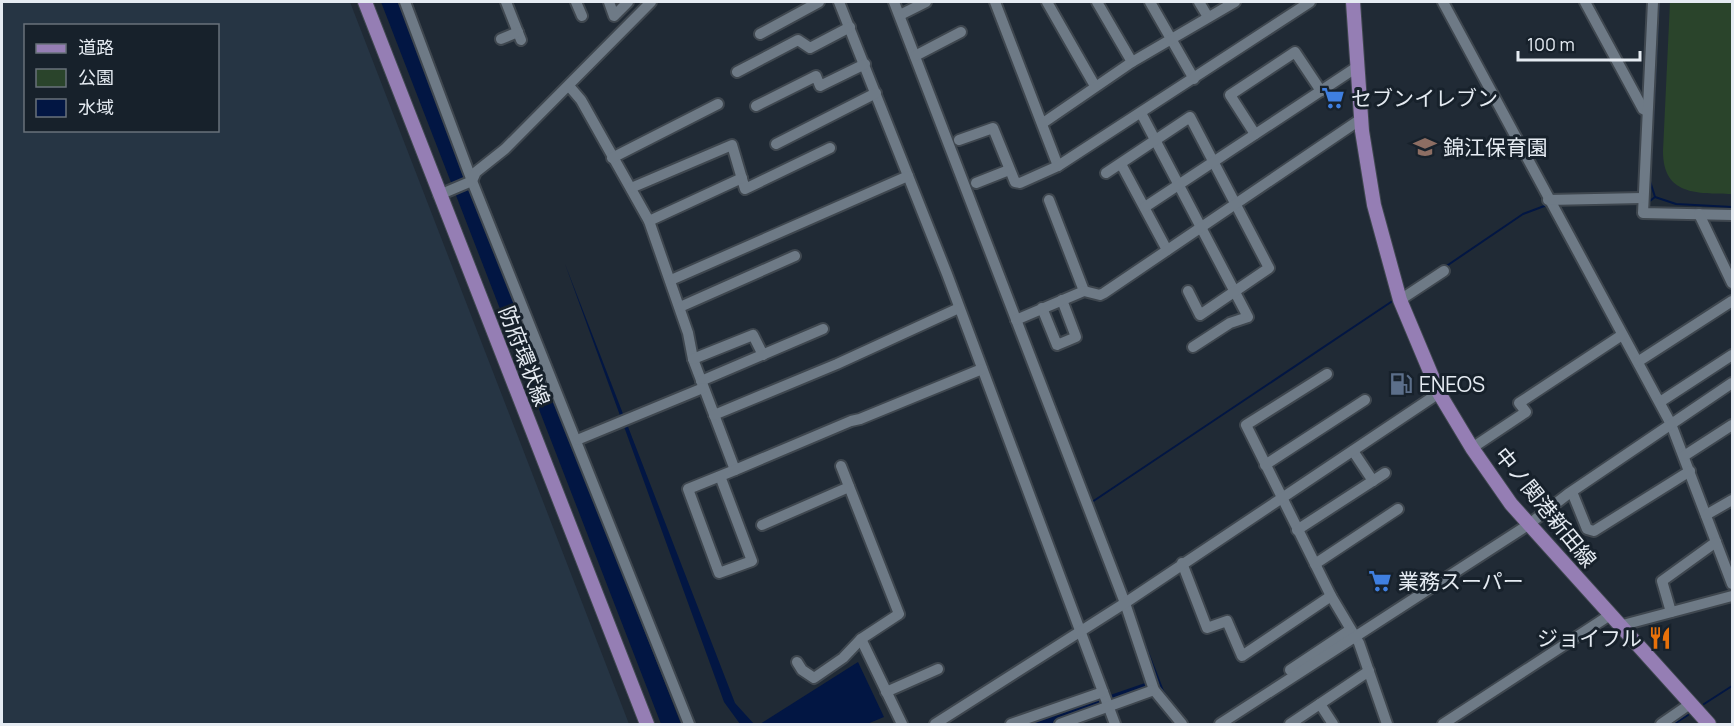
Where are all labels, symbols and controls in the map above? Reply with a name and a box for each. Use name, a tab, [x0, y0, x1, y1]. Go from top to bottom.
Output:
legend	[24, 24, 219, 132]
scale bar	[1518, 24, 1640, 62]
text: 100 m	[1527, 32, 1575, 56]
text: 道路	[78, 35, 114, 59]
text: 公園	[78, 65, 114, 89]
place label: セブンイレブン	[1351, 84, 1498, 112]
supermarket icon: セブンイレブン	[1320, 85, 1346, 111]
text: 水域	[78, 95, 114, 119]
place label: 錦江保育園	[1443, 133, 1548, 161]
school or university icon: 錦江保育園	[1412, 134, 1438, 160]
street label: 防府環状線	[493, 302, 557, 410]
place label: ENEOS	[1419, 370, 1485, 398]
fuel station icon: ENEOS	[1388, 371, 1414, 397]
street label: 中ノ関港新田線	[1489, 441, 1603, 573]
place label: 業務スーパー	[1398, 567, 1524, 595]
supermarket icon: 業務スーパー	[1367, 568, 1393, 594]
place label: ジョイフル	[1537, 624, 1642, 652]
restaurant icon: ジョイフル	[1647, 625, 1673, 651]

